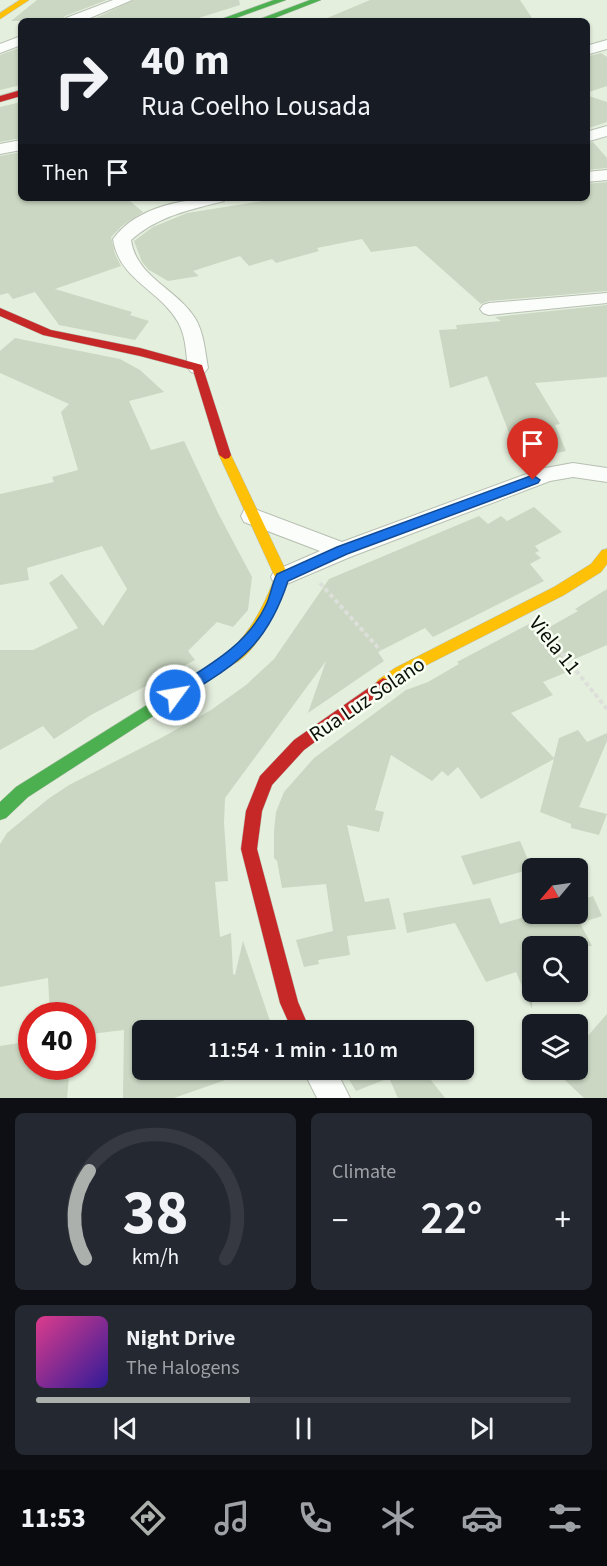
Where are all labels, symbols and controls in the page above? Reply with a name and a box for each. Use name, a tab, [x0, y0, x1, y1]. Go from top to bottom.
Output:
text: 40 m	[141, 31, 230, 91]
icon: right	[42, 42, 120, 120]
text: Rua Coelho Lousada	[141, 87, 371, 126]
icon: arrive	[101, 156, 134, 189]
text: Then	[42, 157, 89, 189]
pin	[507, 418, 558, 480]
icon: arrive	[516, 427, 549, 460]
street label: Viela 11	[522, 609, 588, 681]
street label: Rua Luz Solano	[303, 649, 431, 749]
position arrow	[143, 663, 207, 727]
north arrow	[522, 858, 588, 924]
map controls	[522, 858, 588, 1080]
button: search	[522, 936, 588, 1002]
speed limit sign: 40	[18, 1002, 96, 1080]
button: layers	[522, 1014, 588, 1080]
text: 11:54 · 1 min · 110 m	[208, 1034, 398, 1066]
text: Climate	[332, 1158, 396, 1186]
text: 38	[123, 1169, 188, 1258]
text: 22°	[421, 1187, 482, 1251]
text: −	[332, 1197, 348, 1244]
text: +	[555, 1197, 571, 1244]
text: km/h	[132, 1242, 179, 1273]
text: Night Drive	[126, 1322, 235, 1354]
text: The Halogens	[126, 1354, 240, 1382]
icon: previous	[109, 1412, 142, 1445]
icon: pause	[287, 1412, 320, 1445]
icon: next	[465, 1412, 498, 1445]
icon: directions	[127, 1497, 169, 1539]
icon: music	[211, 1497, 253, 1539]
icon: phone	[294, 1497, 336, 1539]
icon: climate	[377, 1497, 419, 1539]
icon: car	[461, 1497, 503, 1539]
icon: filters	[544, 1497, 586, 1539]
text: 11:53	[21, 1499, 86, 1538]

